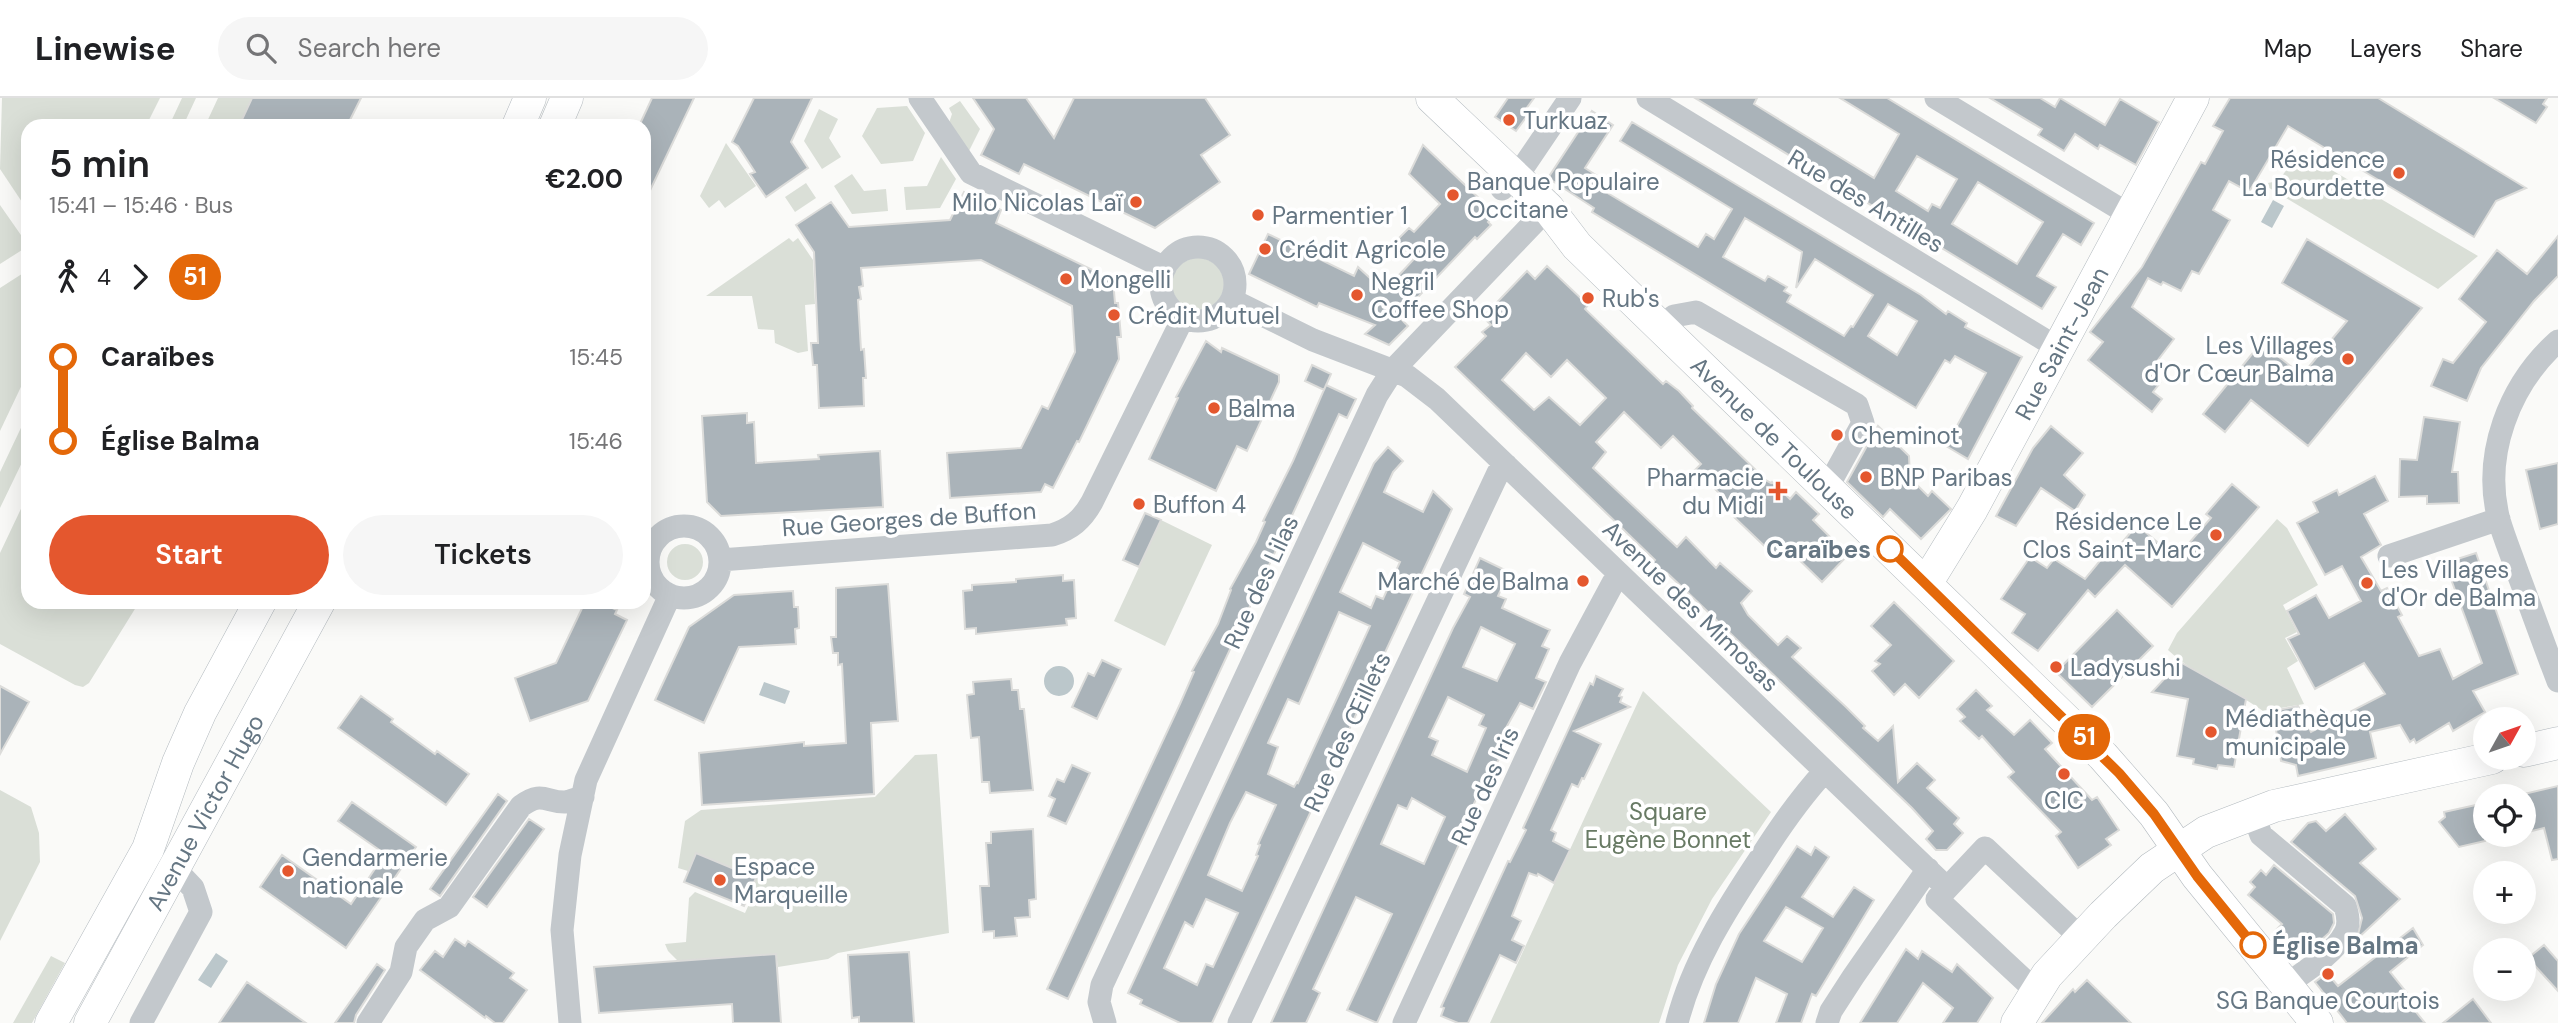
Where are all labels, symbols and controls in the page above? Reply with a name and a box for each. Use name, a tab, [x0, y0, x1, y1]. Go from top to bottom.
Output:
search box	[218, 17, 708, 80]
text: Linewise	[35, 27, 176, 70]
icon: search	[242, 29, 280, 67]
text: Search here	[298, 31, 441, 65]
text: Map	[2264, 33, 2312, 64]
text: Layers	[2350, 33, 2422, 64]
text: Share	[2460, 33, 2523, 64]
place label: Turkuaz	[1523, 105, 1608, 136]
marker: Turkuaz	[1501, 112, 1517, 128]
text: 5 min	[49, 139, 150, 189]
street label: Rue des Antilles	[1782, 142, 1950, 260]
place label: Résidence La Bourdette	[2242, 144, 2385, 203]
text: €2.00	[545, 162, 623, 196]
marker: Résidence La Bourdette	[2391, 165, 2407, 181]
place label: Banque Populaire Occitane	[1467, 166, 1660, 225]
place label: Milo Nicolas Laï	[952, 187, 1123, 218]
marker: Banque Populaire Occitane	[1445, 187, 1461, 203]
text: 15:41 – 15:46 · Bus	[49, 190, 233, 220]
marker: Milo Nicolas Laï	[1128, 194, 1144, 210]
place label: Parmentier 1	[1272, 200, 1408, 231]
marker: Parmentier 1	[1250, 207, 1266, 223]
place label: Crédit Agricole	[1279, 234, 1446, 265]
marker: Crédit Agricole	[1257, 241, 1273, 257]
icon: walk	[49, 258, 87, 296]
icon: forward	[121, 258, 159, 296]
text: 51	[183, 261, 207, 292]
street label: Rue Saint-Jean	[2007, 261, 2115, 425]
text: 4	[97, 262, 111, 292]
place label: Mongelli	[1080, 264, 1171, 295]
place label: Negril Coffee Shop	[1371, 266, 1509, 325]
marker: Mongelli	[1058, 271, 1074, 287]
place label: Rub's	[1602, 283, 1660, 314]
marker: Negril Coffee Shop	[1349, 287, 1365, 303]
marker: Rub's	[1580, 290, 1596, 306]
place label: Crédit Mutuel	[1128, 300, 1280, 331]
marker: Crédit Mutuel	[1106, 307, 1122, 323]
place label: Les Villages d'Or Cœur Balma	[2144, 330, 2334, 389]
text: Caraïbes	[101, 340, 215, 374]
text: 15:45	[569, 342, 623, 372]
street label: Avenue de Toulouse	[1684, 349, 1865, 526]
marker: Les Villages d'Or Cœur Balma	[2340, 351, 2356, 367]
place label: Balma	[1228, 393, 1295, 424]
marker: Balma	[1206, 400, 1222, 416]
place label: Cheminot	[1851, 420, 1960, 451]
text: Église Balma	[101, 424, 260, 458]
text: 15:46	[569, 426, 623, 456]
marker: Cheminot	[1829, 427, 1845, 443]
place label: Pharmacie du Midi	[1647, 462, 1764, 521]
place label: BNP Paribas	[1880, 462, 2013, 493]
marker: BNP Paribas	[1858, 469, 1874, 485]
marker: Pharmacie du Midi	[1770, 483, 1786, 499]
place label: Buffon 4	[1153, 489, 1246, 520]
street label: Rue Georges de Buffon	[781, 495, 1037, 543]
marker: Buffon 4	[1131, 496, 1147, 512]
place label: Résidence Le Clos Saint-Marc	[2022, 506, 2202, 565]
street label: Rue des Lilas	[1217, 510, 1305, 654]
street label: Avenue des Mimosas	[1596, 514, 1786, 698]
button: Start	[49, 515, 329, 595]
button: Tickets	[343, 515, 623, 595]
marker: Résidence Le Clos Saint-Marc	[2208, 527, 2224, 543]
place label: Caraïbes	[1766, 534, 1871, 565]
marker: Caraïbes	[1877, 536, 1903, 562]
place label: Les Villages d'Or de Balma	[2381, 554, 2536, 613]
place label: Marché de Balma	[1377, 566, 1569, 597]
marker: Marché de Balma	[1575, 573, 1591, 589]
marker: Les Villages d'Or de Balma	[2359, 575, 2375, 591]
street label: Rue des Œillets	[1296, 647, 1398, 817]
place label: Ladysushi	[2070, 652, 2181, 683]
marker: Ladysushi	[2048, 659, 2064, 675]
place label: Médiathèque municipale	[2225, 703, 2372, 762]
north arrow	[2473, 707, 2536, 770]
map controls	[2473, 707, 2536, 1001]
street label: Avenue Victor Hugo	[139, 709, 271, 916]
line badge: 51	[2052, 714, 2116, 760]
text: 51	[2072, 721, 2096, 752]
street label: Rue des Iris	[1444, 722, 1526, 850]
marker: Médiathèque municipale	[2203, 724, 2219, 740]
marker: CIC	[2056, 766, 2072, 782]
button: locate	[2473, 784, 2536, 847]
place label: CIC	[2044, 785, 2084, 816]
park label: Square Eugène Bonnet	[1585, 796, 1751, 855]
place label: Gendarmerie nationale	[302, 842, 448, 901]
place label: Espace Marqueille	[734, 851, 848, 910]
button: +	[2473, 861, 2536, 924]
marker: Gendarmerie nationale	[280, 863, 296, 879]
marker: Espace Marqueille	[712, 872, 728, 888]
place label: Église Balma	[2272, 929, 2419, 961]
marker: Église Balma	[2240, 932, 2266, 958]
button: −	[2473, 938, 2536, 1001]
marker: SG Banque Courtois	[2320, 966, 2336, 982]
place label: SG Banque Courtois	[2216, 985, 2440, 1016]

